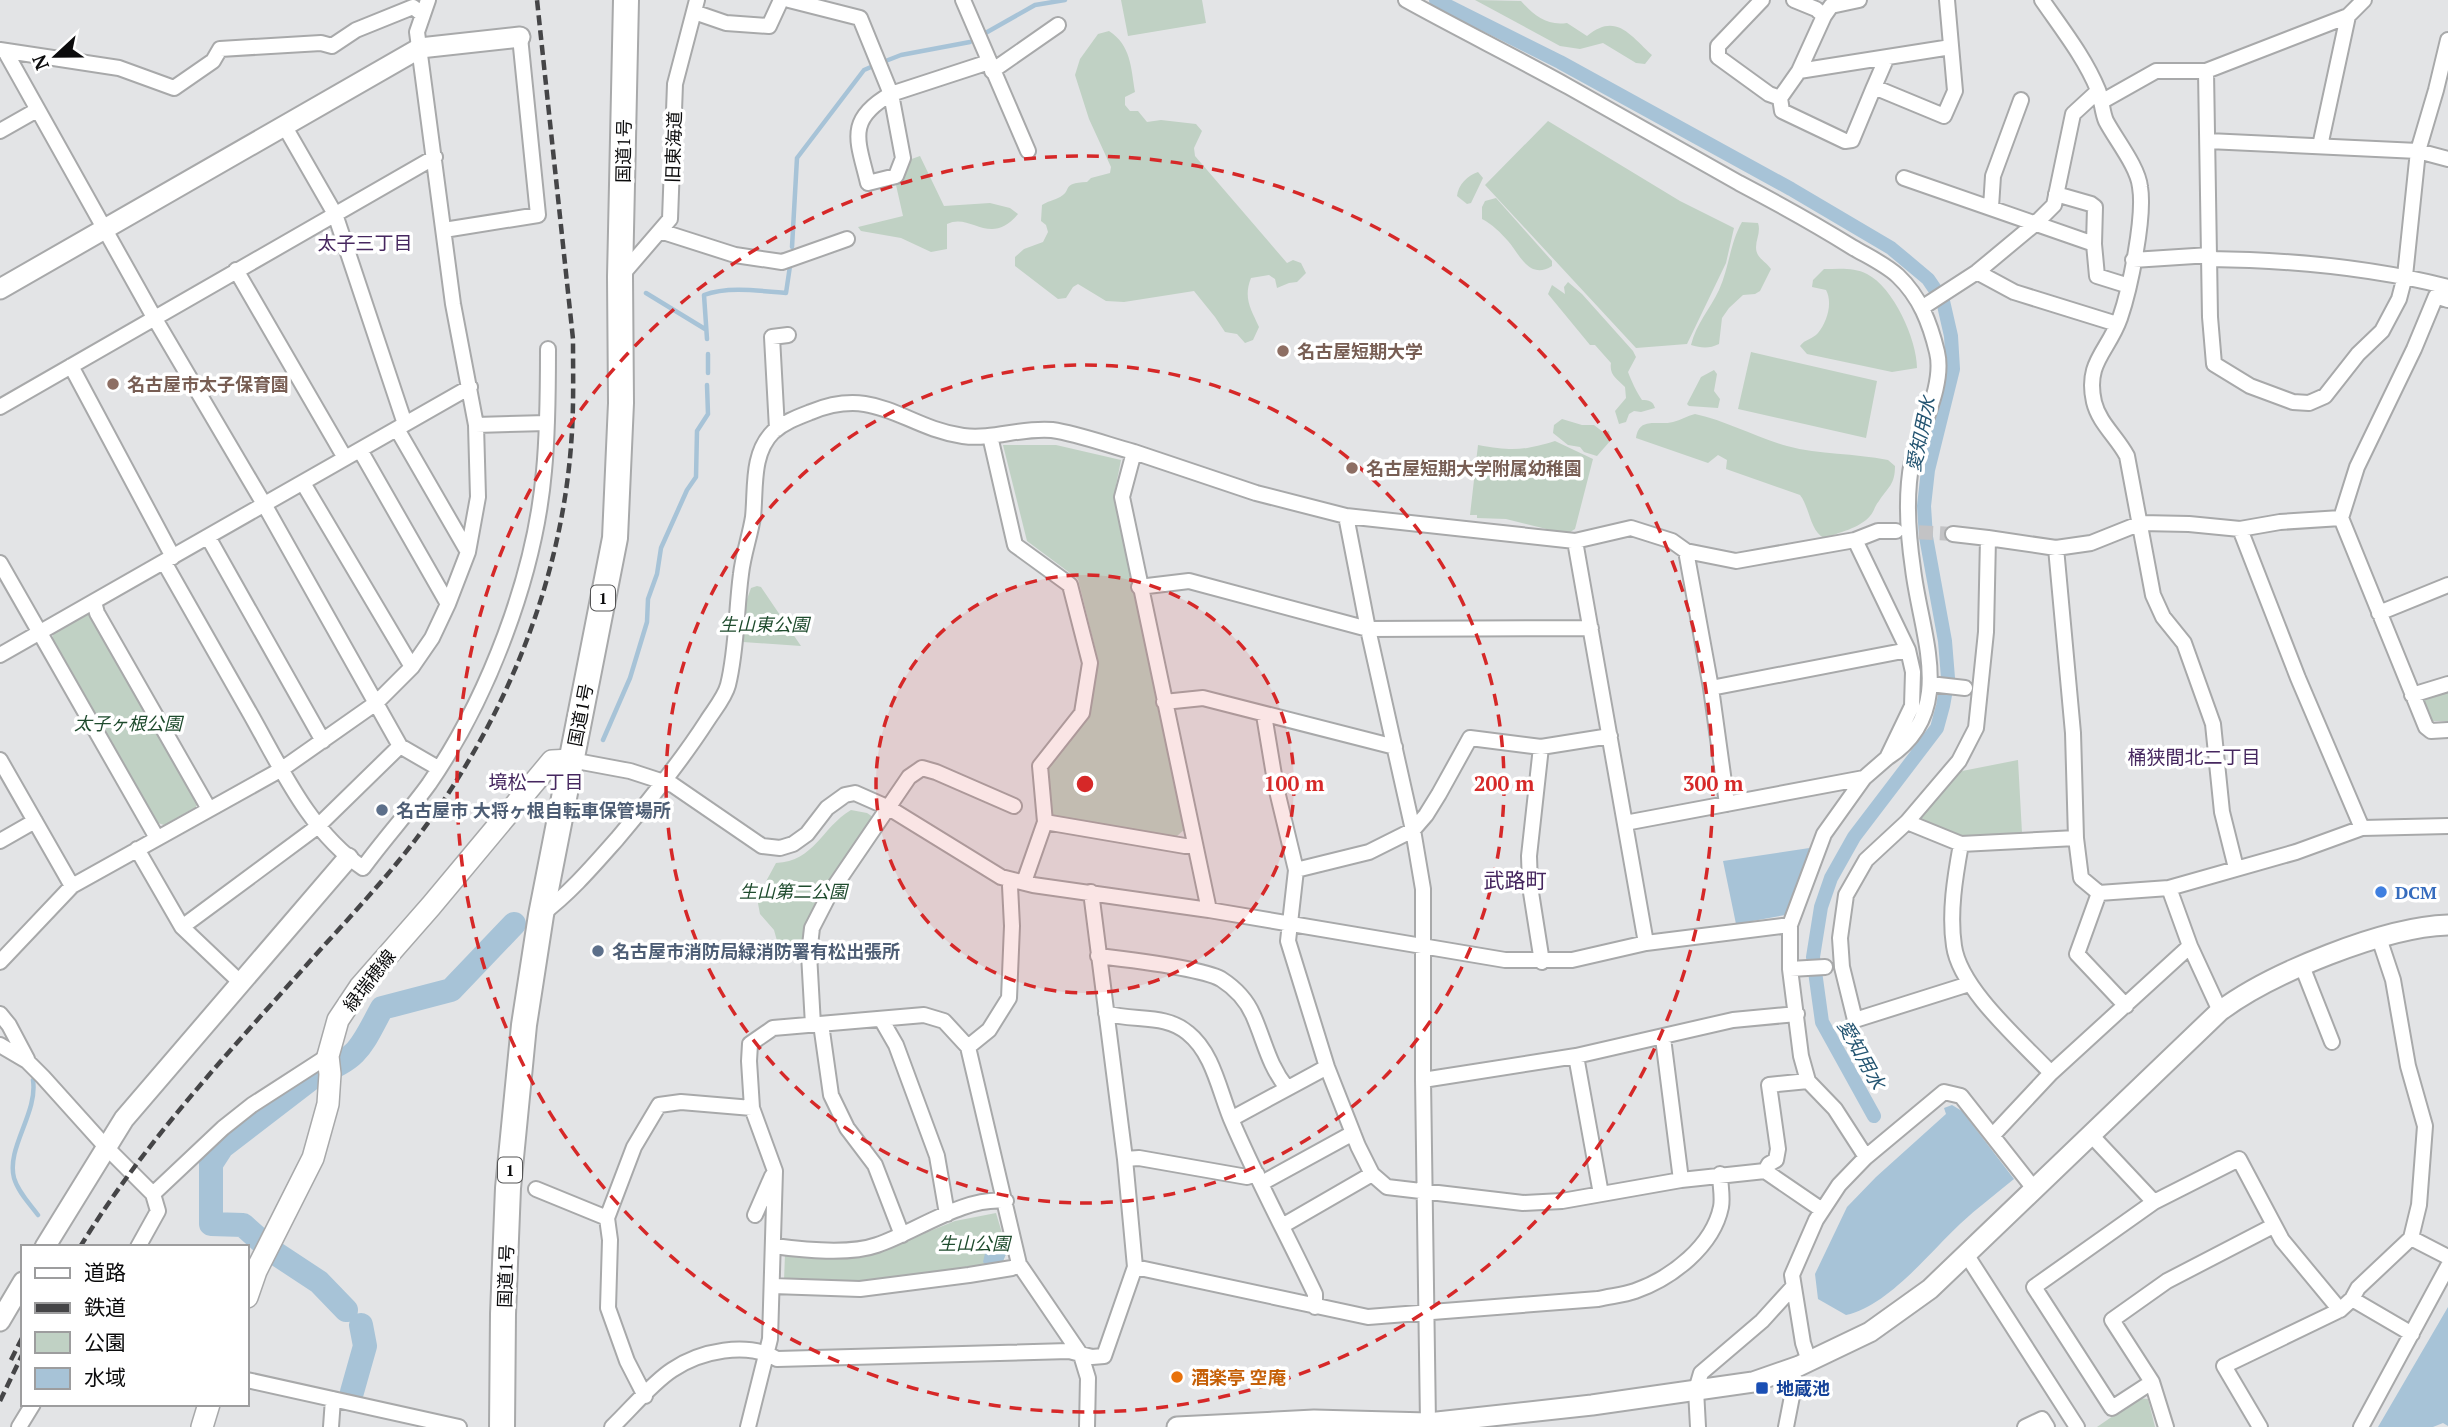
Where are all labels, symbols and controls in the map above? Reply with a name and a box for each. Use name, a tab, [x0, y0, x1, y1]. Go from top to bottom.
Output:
north arrow	[21, 21, 91, 91]
text: N	[25, 51, 54, 74]
street label: 旧東海道	[660, 111, 686, 183]
street label: 国道1号	[610, 119, 636, 183]
district label: 太子三丁目	[317, 230, 413, 255]
place label: 名古屋短期大学	[1297, 339, 1423, 363]
marker: 名古屋短期大学	[1275, 343, 1291, 359]
place label: 名古屋市太子保育園	[127, 372, 289, 396]
marker: 名古屋市太子保育園	[105, 376, 121, 392]
water label: 愛知用水	[1900, 392, 1941, 474]
place label: 名古屋短期大学附属幼稚園	[1366, 456, 1582, 480]
marker: 名古屋短期大学附属幼稚園	[1344, 460, 1360, 476]
road number: 1	[591, 586, 615, 610]
park label: 生山東公園	[719, 612, 812, 636]
street label: 国道1号	[562, 681, 598, 749]
park label: 太子ヶ根公園	[74, 711, 185, 735]
district label: 桶狭間北二丁目	[2127, 744, 2261, 769]
district label: 境松一丁目	[488, 769, 584, 794]
text: 100 m	[1264, 769, 1325, 797]
text: 200 m	[1474, 769, 1535, 797]
text: 300 m	[1683, 769, 1744, 797]
centre of rings	[1073, 772, 1097, 796]
place label: 名古屋市 大将ヶ根自転車保管場所	[396, 798, 671, 822]
marker: 名古屋市 大将ヶ根自転車保管場所	[374, 802, 390, 818]
district label: 武路町	[1484, 866, 1547, 894]
park label: 生山第二公園	[739, 879, 850, 903]
place label: DCM	[2395, 880, 2437, 904]
marker: DCM	[2373, 884, 2389, 900]
place label: 名古屋市消防局緑消防署有松出張所	[612, 939, 900, 963]
marker: 名古屋市消防局緑消防署有松出張所	[590, 943, 606, 959]
street label: 緑瑞穂線	[337, 944, 401, 1016]
water label: 愛知用水	[1833, 1015, 1892, 1095]
road number: 1	[498, 1158, 522, 1182]
park label: 生山公園	[938, 1231, 1013, 1255]
street label: 国道1号	[492, 1244, 518, 1308]
legend	[21, 1245, 248, 1406]
text: 道路	[84, 1258, 126, 1286]
text: 鉄道	[84, 1293, 126, 1321]
text: 公園	[84, 1328, 126, 1356]
text: 水域	[84, 1363, 126, 1391]
place label: 酒楽亭 空庵	[1191, 1365, 1286, 1389]
marker: 酒楽亭 空庵	[1169, 1369, 1185, 1385]
place label: 地蔵池	[1776, 1376, 1830, 1400]
marker: 地蔵池	[1754, 1380, 1770, 1396]

